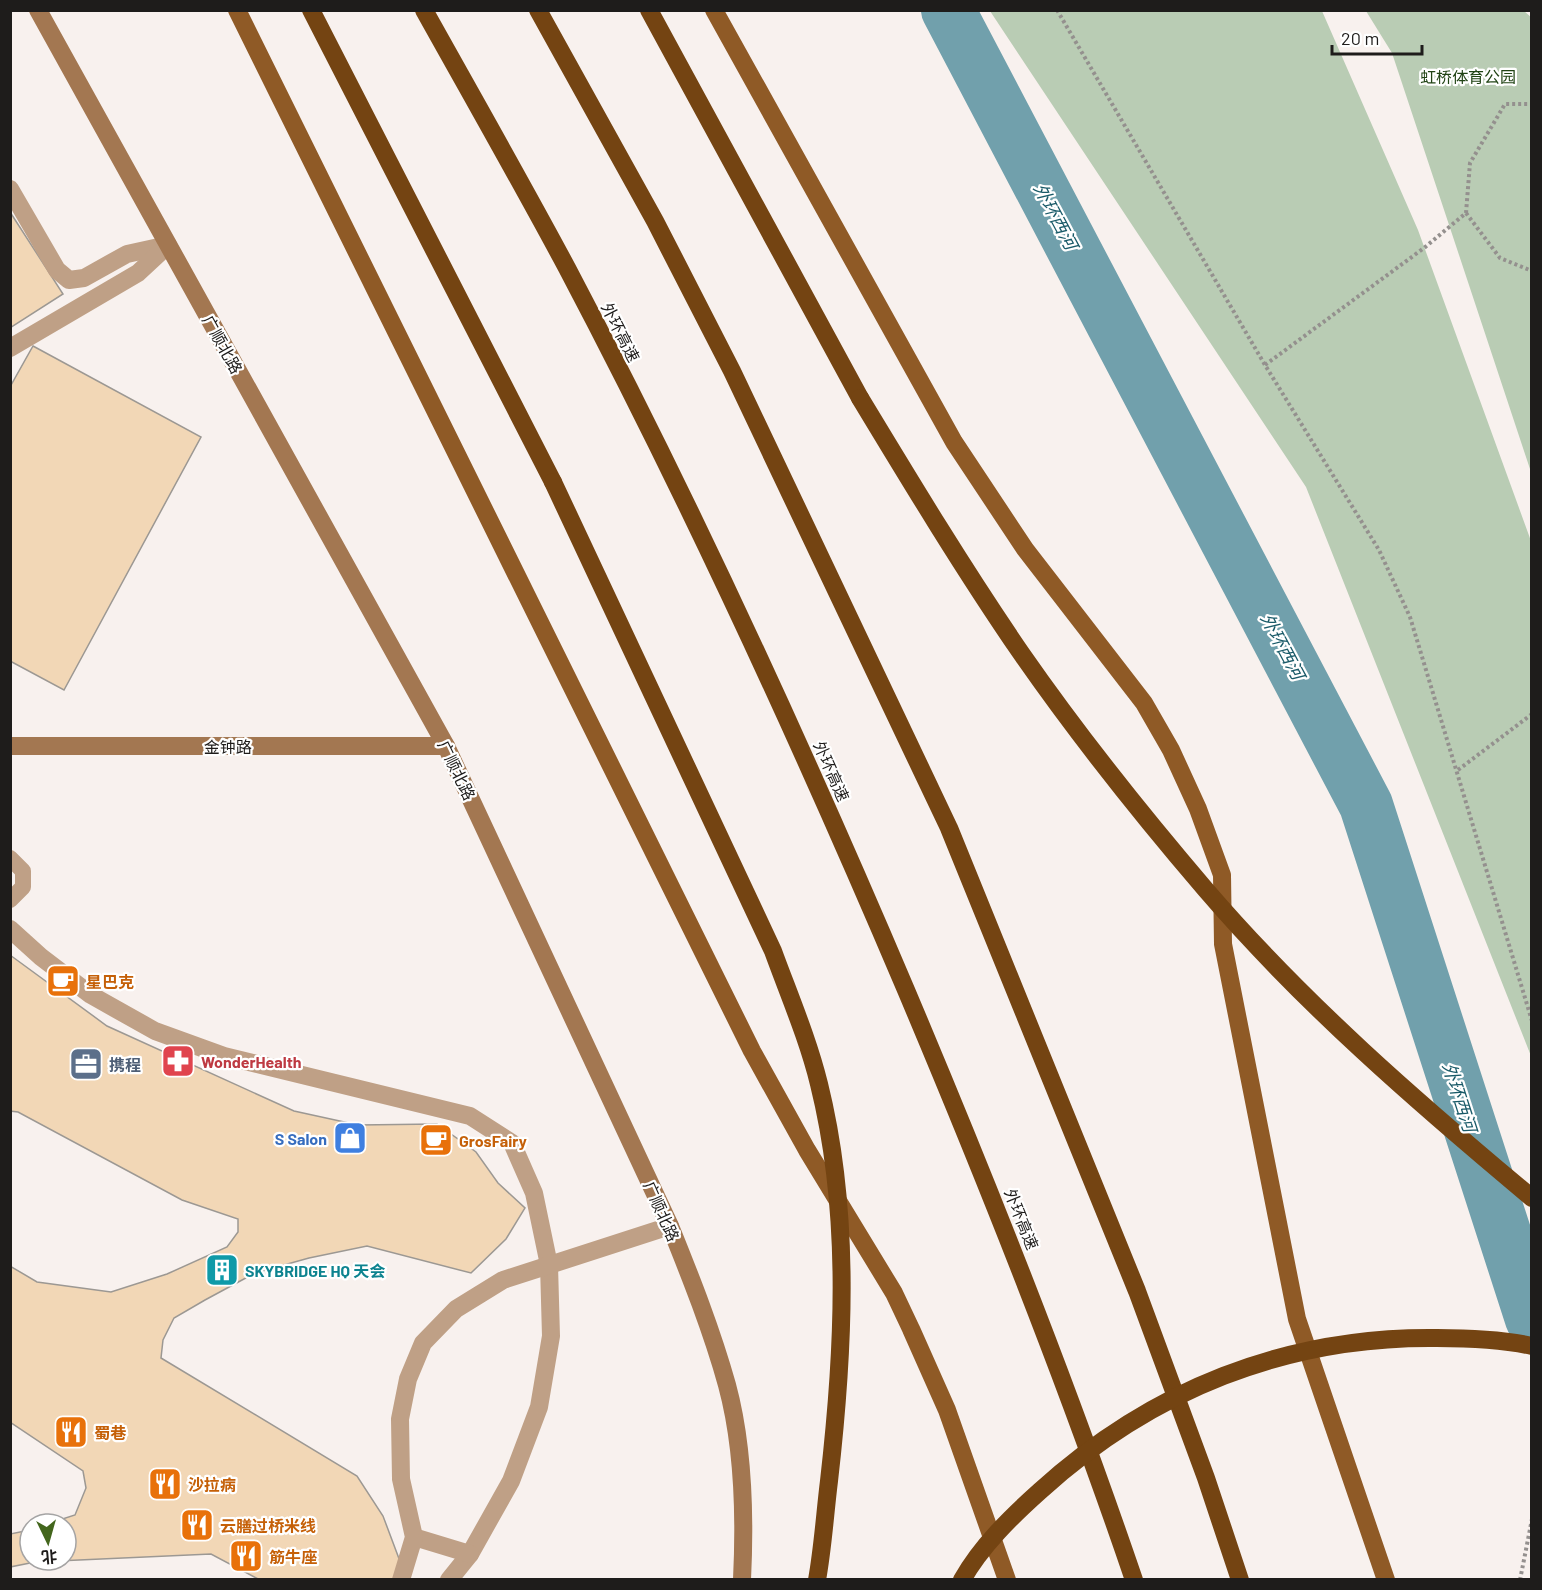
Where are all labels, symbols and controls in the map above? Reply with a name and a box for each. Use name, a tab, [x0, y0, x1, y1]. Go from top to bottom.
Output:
scale bar	[1332, 18, 1422, 56]
text: 20 m	[1341, 27, 1379, 49]
park label: 虹桥体育公园	[1420, 67, 1516, 86]
water label: 外环西河	[1029, 179, 1084, 256]
street label: 外环高速	[598, 299, 644, 365]
street label: 广顺北路	[199, 311, 247, 377]
water label: 外环西河	[1256, 609, 1311, 686]
street label: 金钟路	[204, 737, 252, 756]
street label: 广顺北路	[434, 737, 480, 803]
street label: 外环高速	[810, 738, 854, 804]
cafe icon: 星巴克	[45, 963, 81, 999]
place label: 星巴克	[86, 972, 134, 991]
pharmacy icon: WonderHealth	[160, 1043, 196, 1079]
office icon: 携程	[68, 1046, 104, 1082]
place label: WonderHealth	[201, 1052, 301, 1071]
place label: 携程	[109, 1055, 141, 1074]
water label: 外环西河	[1438, 1059, 1483, 1137]
shop icon: S Salon	[332, 1120, 368, 1156]
cafe icon: GrosFairy	[418, 1122, 454, 1158]
place label: S Salon	[275, 1129, 327, 1148]
place label: GrosFairy	[459, 1131, 527, 1150]
street label: 广顺北路	[640, 1178, 684, 1244]
street label: 外环高速	[1001, 1186, 1043, 1252]
building icon: SKYBRIDGE HQ 天会	[204, 1252, 240, 1288]
place label: SKYBRIDGE HQ 天会	[245, 1261, 385, 1280]
restaurant icon: 蜀巷	[53, 1414, 89, 1450]
place label: 蜀巷	[94, 1423, 127, 1442]
restaurant icon: 沙拉病	[147, 1466, 183, 1502]
place label: 沙拉病	[188, 1475, 236, 1494]
restaurant icon: 云膳过桥米线	[179, 1507, 215, 1543]
north arrow	[18, 1512, 78, 1572]
place label: 云膳过桥米线	[220, 1516, 316, 1535]
restaurant icon: 筋牛座	[228, 1538, 264, 1574]
text: 北	[41, 1547, 58, 1568]
place label: 筋牛座	[269, 1547, 317, 1566]

